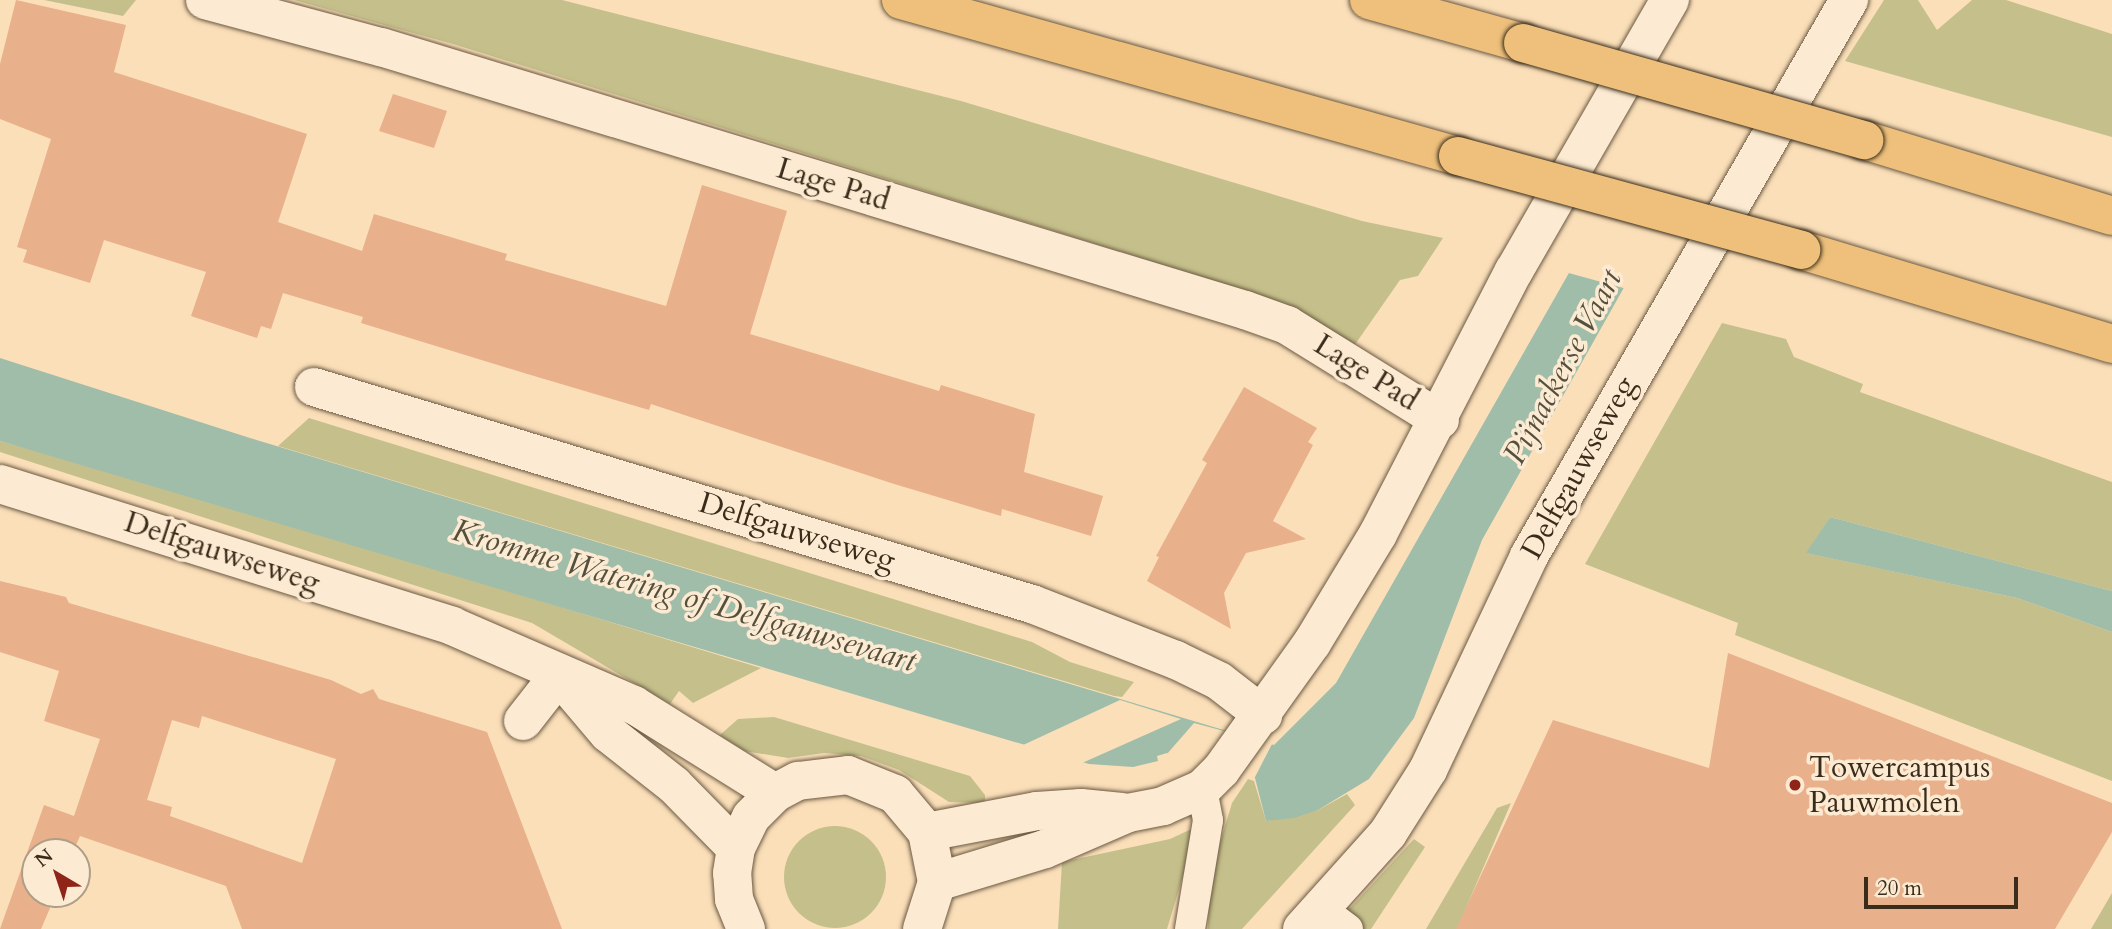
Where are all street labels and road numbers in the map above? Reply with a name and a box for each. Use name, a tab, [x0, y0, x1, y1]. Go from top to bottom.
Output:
street label: Lage Pad	[772, 151, 894, 219]
street label: Lage Pad	[1307, 327, 1425, 419]
street label: Delfgauwseweg	[1514, 370, 1644, 566]
street label: Delfgauwseweg	[695, 485, 899, 579]
street label: Delfgauwseweg	[120, 504, 324, 602]

